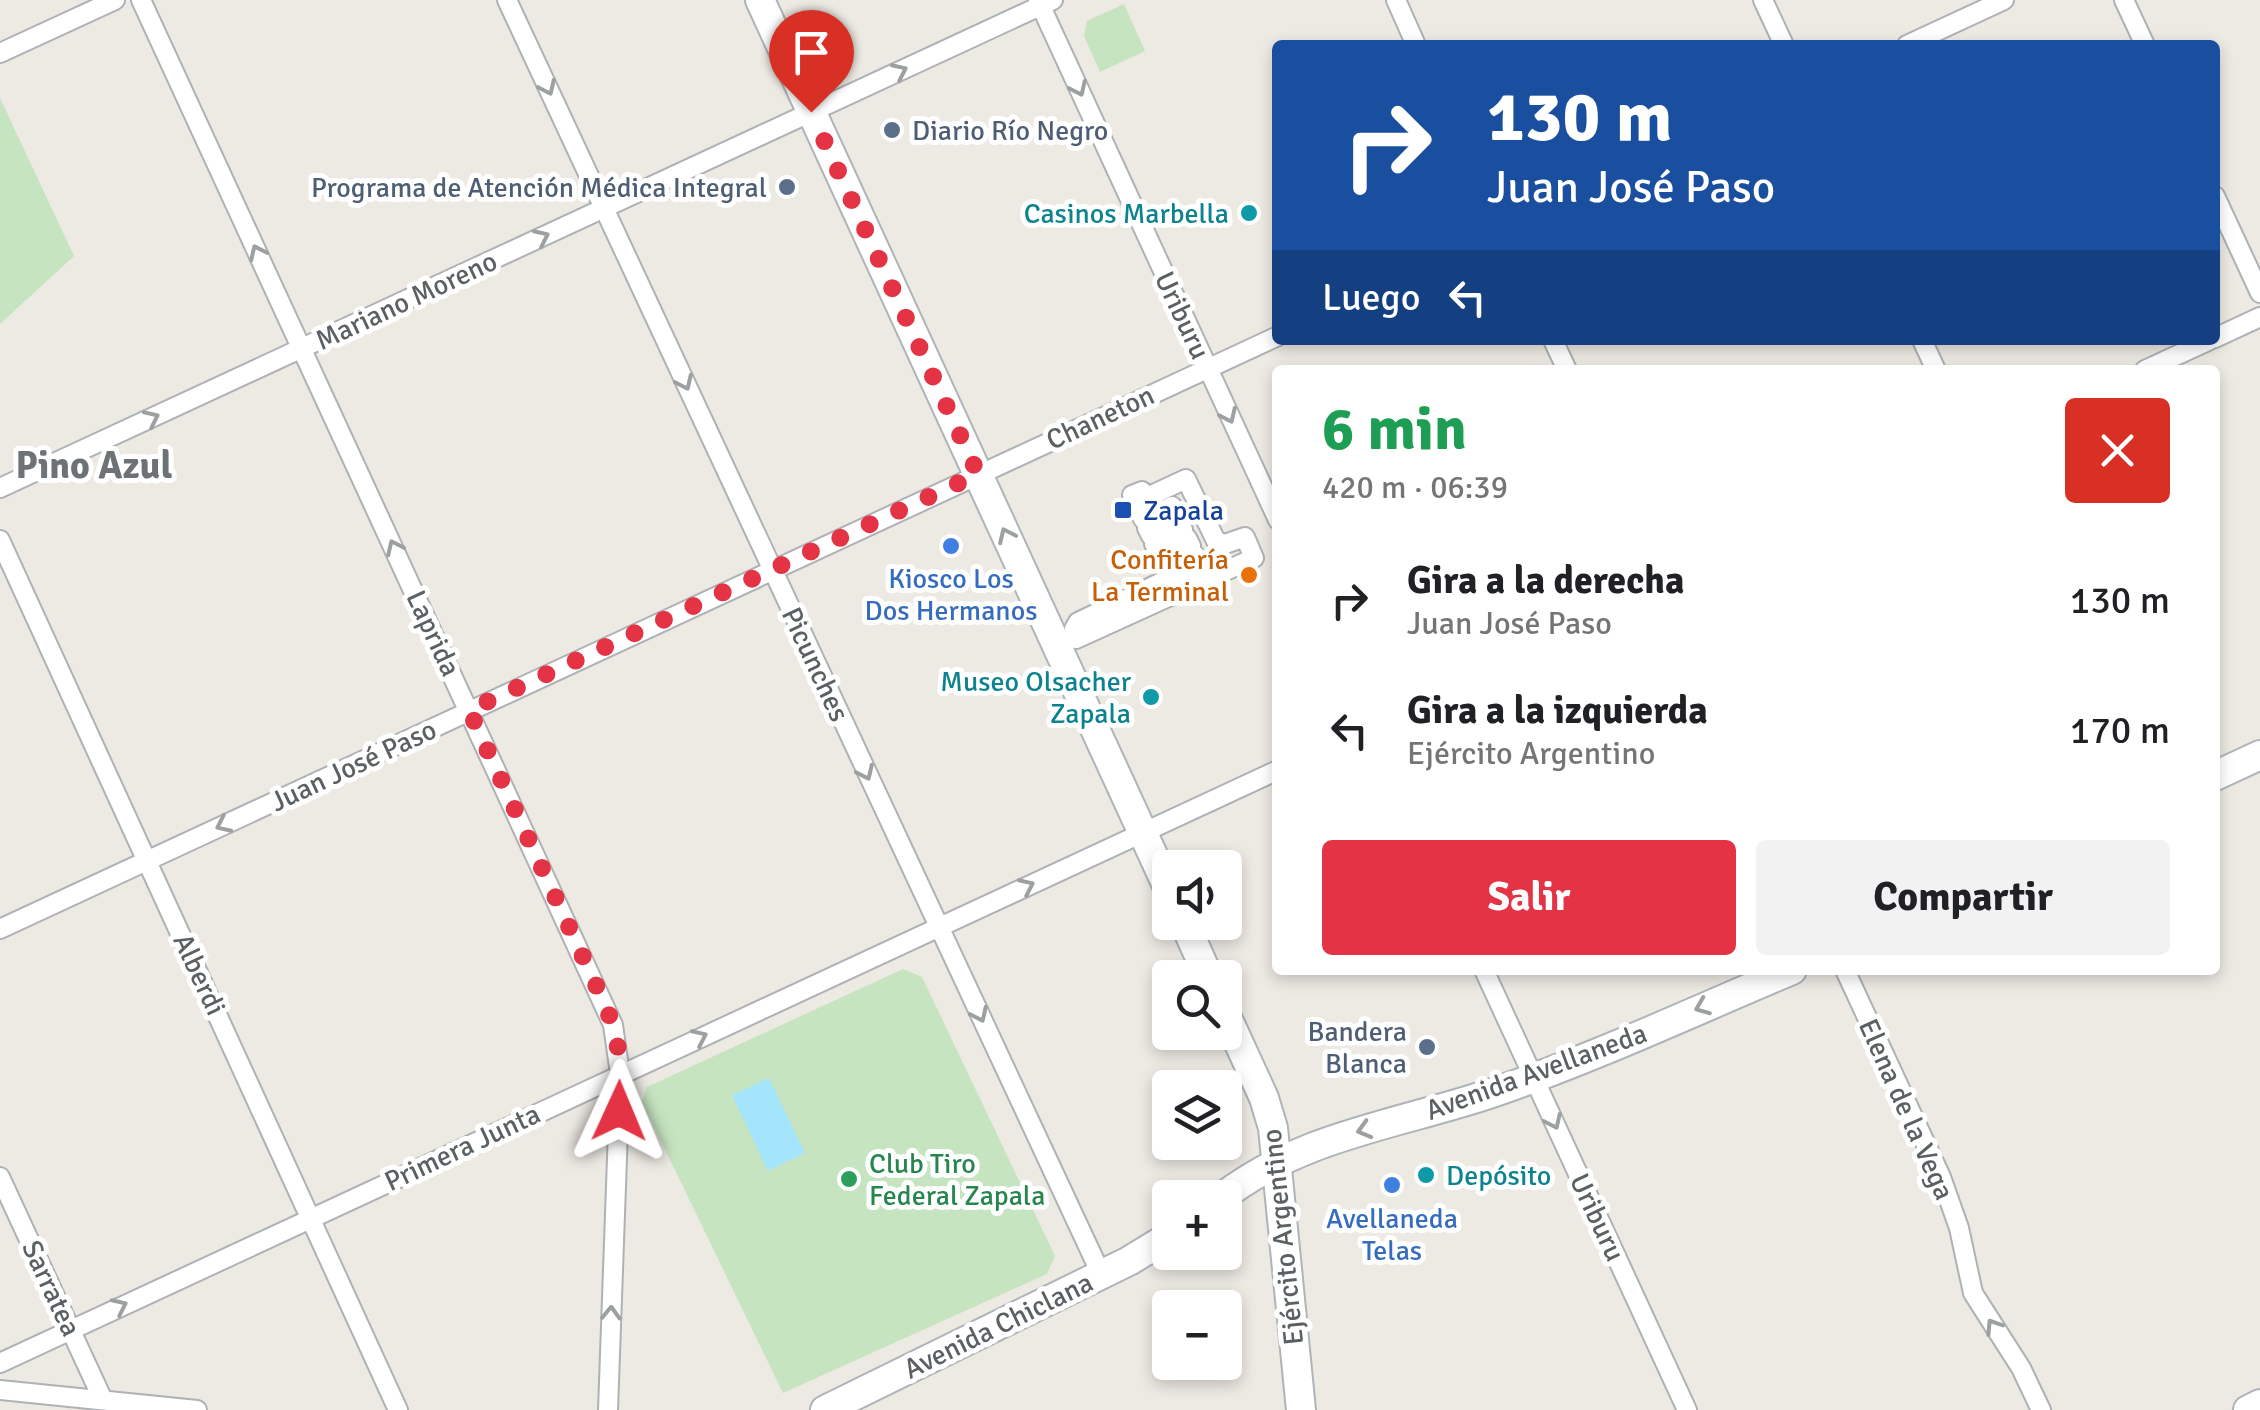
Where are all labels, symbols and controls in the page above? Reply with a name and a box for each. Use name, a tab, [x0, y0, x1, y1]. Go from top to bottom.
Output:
pin	[769, 10, 854, 113]
icon: arrive	[784, 25, 839, 80]
one-way arrow	[889, 63, 907, 83]
text: 130 m	[1487, 74, 1672, 160]
one-way arrow	[535, 78, 555, 96]
one-way arrow	[1066, 78, 1086, 96]
icon: right	[1322, 80, 1452, 210]
place label: Diario Río Negro	[912, 114, 1108, 148]
marker: Diario Río Negro	[881, 119, 903, 141]
text: Juan José Paso	[1487, 160, 1775, 215]
place label: Programa de Atención Médica Integral	[311, 171, 767, 205]
marker: Programa de Atención Médica Integral	[776, 176, 798, 198]
place label: Casinos Marbella	[1024, 197, 1229, 231]
marker: Casinos Marbella	[1238, 202, 1260, 224]
one-way arrow	[532, 229, 550, 249]
one-way arrow	[250, 244, 270, 262]
street label: Mariano Moreno	[310, 244, 503, 358]
street label: Uriburu	[1147, 266, 1217, 365]
icon: left	[1440, 270, 1495, 325]
text: Luego	[1322, 274, 1420, 321]
one-way arrow	[672, 373, 692, 391]
street label: Chaneton	[1041, 378, 1160, 458]
text: 6 min	[1322, 393, 1467, 467]
button: close	[2065, 398, 2170, 503]
one-way arrow	[1217, 405, 1237, 423]
one-way arrow	[142, 410, 160, 430]
district label: Pino Azul	[16, 442, 172, 489]
text: 420 m · 06:39	[1322, 468, 1508, 507]
place label: Zapala	[1143, 494, 1224, 528]
marker: Zapala	[1112, 499, 1134, 521]
one-way arrow	[998, 527, 1018, 545]
marker: Kiosco Los Dos Hermanos	[940, 535, 962, 557]
one-way arrow	[386, 539, 406, 557]
place label: Confitería La Terminal	[1091, 543, 1229, 609]
text: Gira a la derecha	[1407, 557, 1684, 604]
place label: Kiosco Los Dos Hermanos	[865, 562, 1037, 628]
marker: Confitería La Terminal	[1238, 564, 1260, 586]
icon: right	[1322, 573, 1377, 628]
text: 130 m	[2070, 577, 2170, 624]
street label: Laprida	[399, 585, 468, 682]
street label: Picunches	[774, 602, 856, 727]
text: Juan José Paso	[1407, 604, 1612, 643]
place label: Museo Olsacher Zapala	[940, 665, 1132, 731]
marker: Museo Olsacher Zapala	[1140, 686, 1162, 708]
text: Gira a la izquierda	[1407, 687, 1708, 734]
icon: left	[1322, 703, 1377, 758]
text: 170 m	[2070, 707, 2170, 754]
street label: Juan José Paso	[265, 713, 442, 819]
text: Ejército Argentino	[1407, 734, 1655, 773]
one-way arrow	[854, 763, 874, 781]
one-way arrow	[215, 813, 233, 833]
button: Salir	[1322, 840, 1736, 955]
button: Compartir	[1756, 840, 2170, 955]
map controls	[1152, 850, 1242, 1380]
button: sound	[1152, 850, 1242, 940]
one-way arrow	[1017, 879, 1035, 899]
street label: Alberdi	[165, 928, 233, 1021]
button: search	[1152, 960, 1242, 1050]
one-way arrow	[1695, 996, 1712, 1016]
one-way arrow	[967, 1005, 987, 1023]
street label: Elena de la Vega	[1851, 1014, 1961, 1205]
place label: Bandera Blanca	[1307, 1015, 1407, 1081]
street label: Avenida Avellaneda	[1421, 1016, 1652, 1128]
one-way arrow	[690, 1029, 708, 1049]
marker: Bandera Blanca	[1416, 1036, 1438, 1058]
position arrow	[567, 1059, 671, 1163]
button: layers	[1152, 1070, 1242, 1160]
street label: Primera Junta	[379, 1097, 546, 1199]
one-way arrow	[1542, 1112, 1562, 1130]
one-way arrow	[1356, 1118, 1373, 1139]
street label: Ejército Argentino	[1255, 1127, 1311, 1347]
place label: Club Tiro Federal Zapala	[869, 1147, 1045, 1213]
place label: Depósito	[1446, 1159, 1551, 1193]
marker: Depósito	[1415, 1164, 1437, 1186]
marker: Club Tiro Federal Zapala	[838, 1168, 860, 1190]
street label: Uriburu	[1562, 1168, 1632, 1267]
marker: Avellaneda Telas	[1381, 1174, 1403, 1196]
button: +	[1152, 1180, 1242, 1270]
place label: Avellaneda Telas	[1326, 1202, 1458, 1268]
street label: Sarratea	[14, 1235, 88, 1342]
street label: Avenida Chiclana	[898, 1265, 1098, 1386]
button: −	[1152, 1290, 1242, 1380]
one-way arrow	[110, 1299, 128, 1319]
one-way arrow	[601, 1304, 622, 1320]
one-way arrow	[1987, 1318, 2006, 1336]

